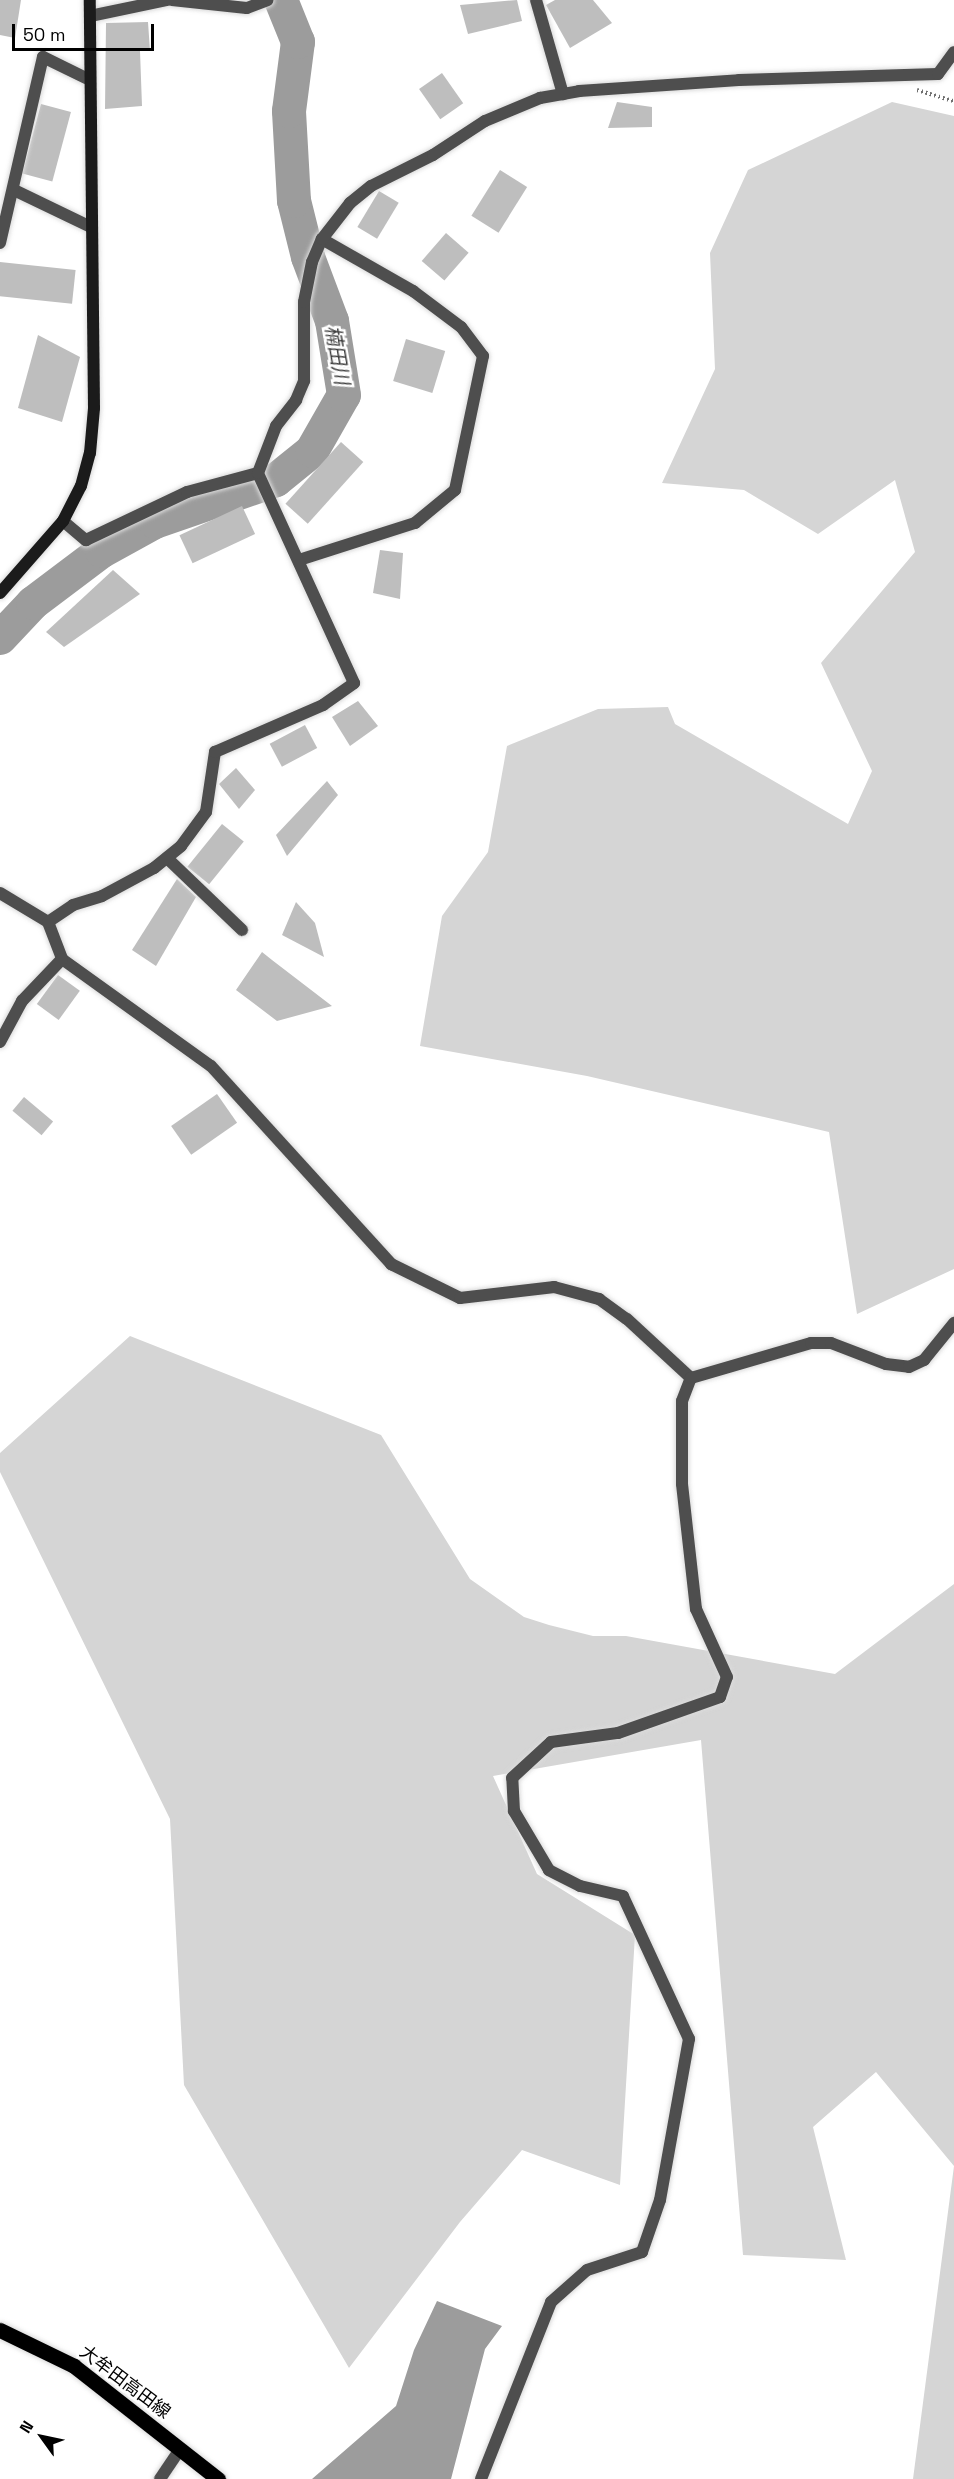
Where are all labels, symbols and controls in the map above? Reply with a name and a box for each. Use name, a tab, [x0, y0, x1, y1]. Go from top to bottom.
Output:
scale bar	[15, 12, 158, 50]
text: 50 m	[23, 23, 65, 46]
water label: 楠田川	[320, 323, 354, 387]
street label: 大牟田高田線	[75, 2341, 175, 2423]
north arrow	[12, 2407, 72, 2467]
text: N	[15, 2417, 38, 2437]

